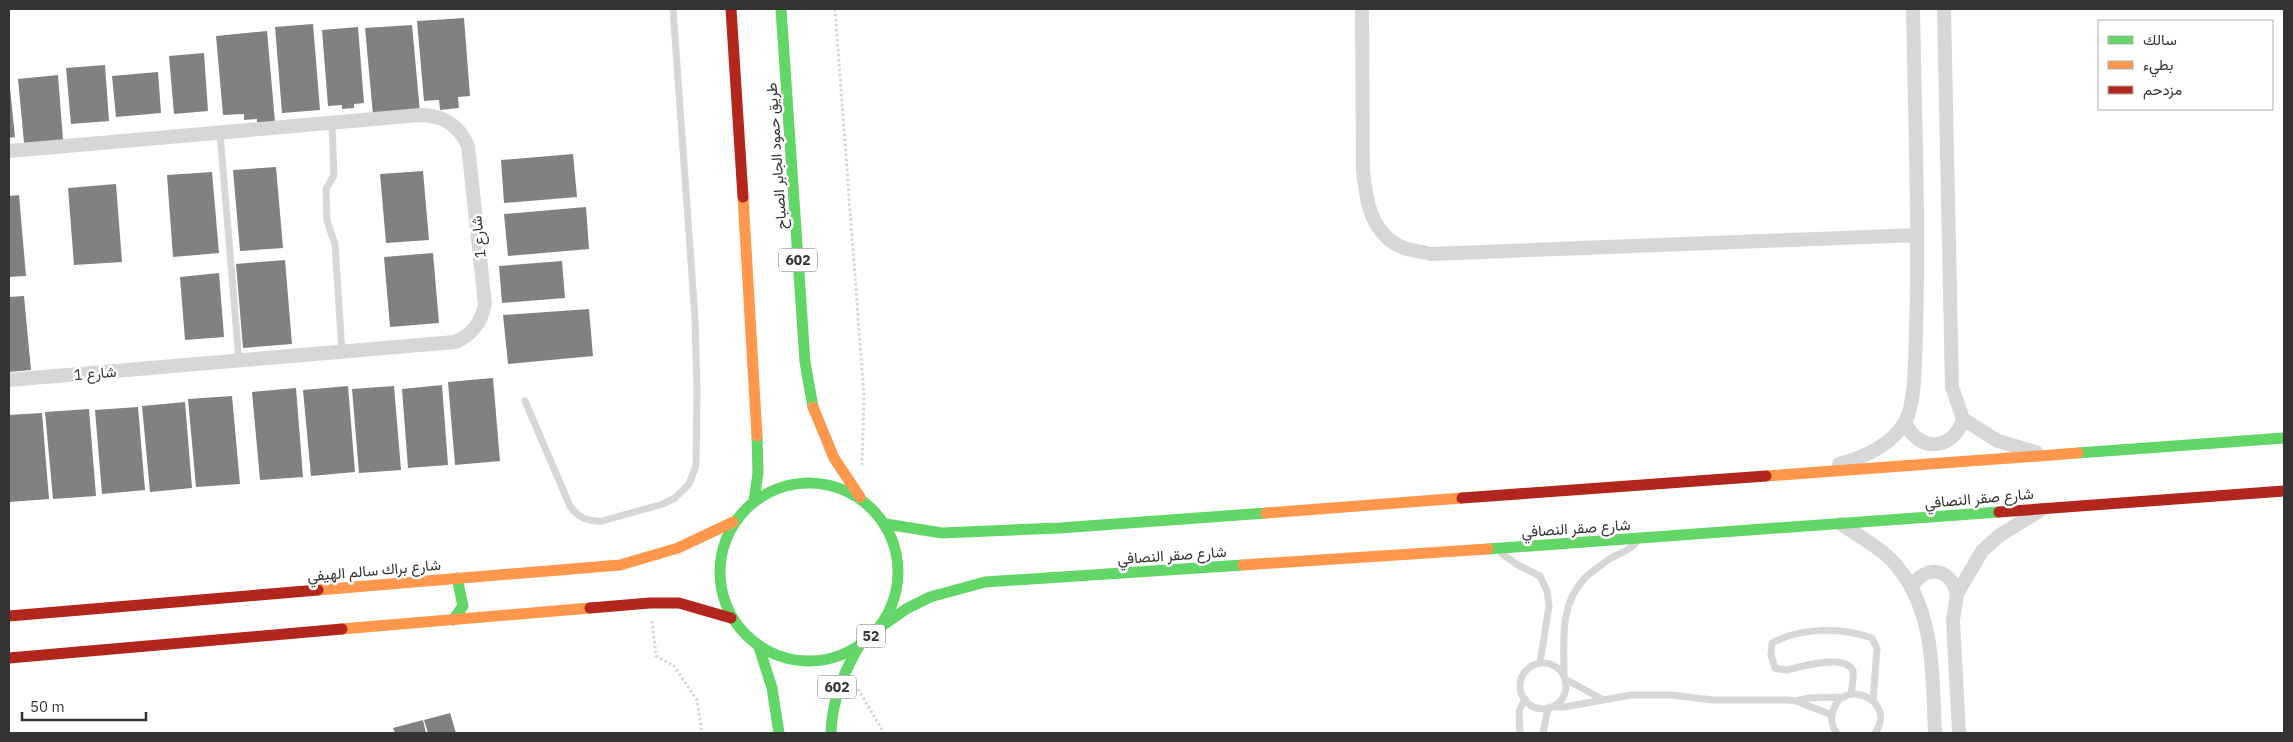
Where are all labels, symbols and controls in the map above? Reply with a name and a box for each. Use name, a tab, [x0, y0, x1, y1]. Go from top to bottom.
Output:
legend	[2098, 20, 2273, 110]
text: سالك	[2143, 30, 2177, 49]
text: بطيء	[2143, 55, 2173, 78]
text: مزدحم	[2143, 80, 2182, 100]
street label: طريق حمود الجابر الصباح	[761, 82, 793, 230]
street label: شارع 1	[466, 214, 492, 259]
road number: 602	[779, 248, 817, 272]
street label: شارع 1	[73, 362, 117, 386]
street label: شارع صقر النصافي	[1924, 484, 2035, 516]
street label: شارع صقر النصافي	[1521, 515, 1632, 545]
street label: شارع صقر النصافي	[1117, 542, 1228, 572]
street label: شارع براك سالم الهيفي	[306, 555, 442, 589]
road number: 52	[857, 624, 885, 648]
road number: 602	[818, 676, 856, 699]
scale bar	[22, 690, 146, 722]
text: 50 m	[30, 697, 65, 716]

